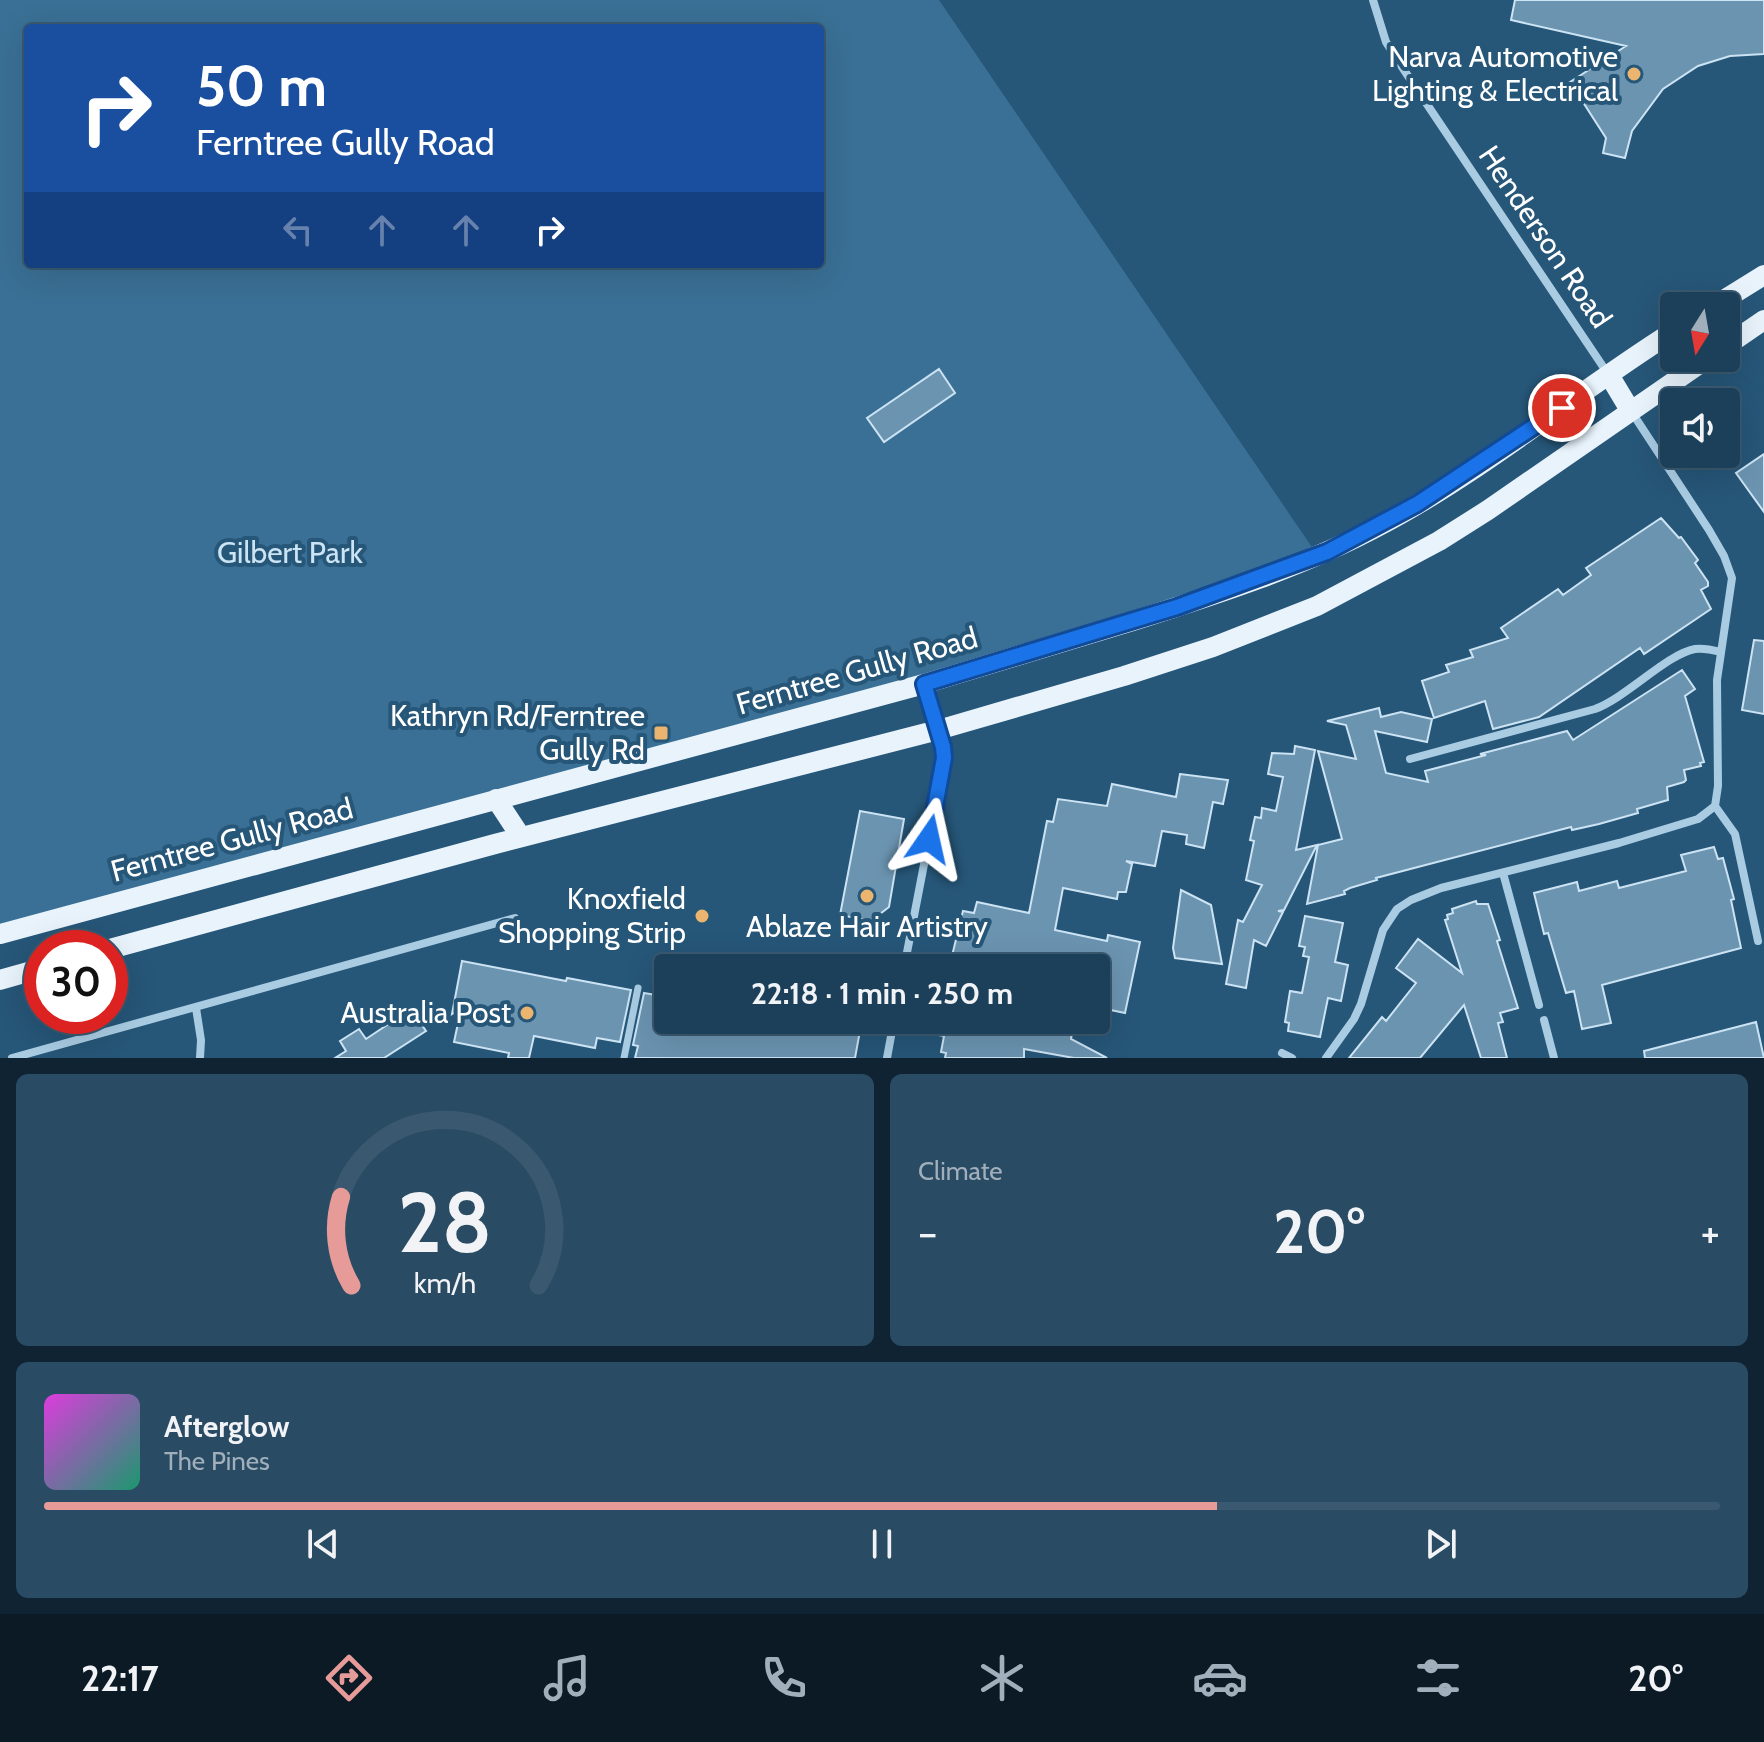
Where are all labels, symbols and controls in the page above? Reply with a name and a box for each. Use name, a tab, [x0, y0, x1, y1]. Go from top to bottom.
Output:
place label: Narva Automotive Lighting & Electrical	[1372, 38, 1618, 109]
text: 50 m	[196, 52, 327, 120]
icon: right	[64, 56, 168, 160]
marker: Narva Automotive Lighting & Electrical	[1625, 65, 1643, 83]
text: Ferntree Gully Road	[196, 120, 495, 164]
street label: Henderson Road	[1471, 139, 1620, 335]
icon: left	[276, 208, 320, 252]
icon: ahead	[360, 208, 404, 252]
icon: ahead	[444, 208, 488, 252]
icon: right	[528, 208, 572, 252]
north arrow	[1660, 292, 1740, 372]
map controls	[1660, 292, 1740, 468]
pin	[1528, 374, 1596, 442]
icon: arrive	[1540, 386, 1584, 430]
button: sound	[1660, 388, 1740, 468]
park label: Gilbert Park	[217, 534, 363, 571]
street label: Ferntree Gully Road	[732, 618, 982, 723]
place label: Kathryn Rd/Ferntree Gully Rd	[390, 697, 645, 768]
marker: Kathryn Rd/Ferntree Gully Rd	[652, 724, 670, 742]
street label: Ferntree Gully Road	[107, 789, 357, 890]
position arrow	[887, 797, 971, 881]
place label: Knoxfield Shopping Strip	[498, 880, 686, 951]
marker: Ablaze Hair Artistry	[858, 887, 876, 905]
marker: Knoxfield Shopping Strip	[693, 907, 711, 925]
place label: Ablaze Hair Artistry	[746, 908, 988, 945]
speed limit sign: 30	[24, 930, 128, 1034]
text: 22:18 · 1 min · 250 m	[751, 975, 1013, 1012]
place label: Australia Post	[341, 994, 511, 1031]
marker: Australia Post	[518, 1004, 536, 1022]
text: Climate	[918, 1155, 1003, 1187]
text: 28	[398, 1172, 492, 1273]
text: 20°	[1273, 1195, 1365, 1268]
text: −	[918, 1206, 937, 1259]
text: +	[1701, 1206, 1720, 1259]
text: km/h	[414, 1265, 476, 1300]
text: Afterglow	[164, 1408, 290, 1445]
text: The Pines	[164, 1445, 270, 1477]
icon: previous	[301, 1522, 345, 1566]
icon: pause	[860, 1522, 904, 1566]
icon: next	[1419, 1522, 1463, 1566]
icon: directions	[321, 1650, 377, 1706]
icon: music	[539, 1650, 595, 1706]
icon: phone	[756, 1650, 812, 1706]
icon: climate	[974, 1650, 1030, 1706]
icon: car	[1192, 1650, 1248, 1706]
icon: filters	[1410, 1650, 1466, 1706]
text: 22:17	[81, 1656, 159, 1700]
text: 20°	[1628, 1656, 1683, 1700]

